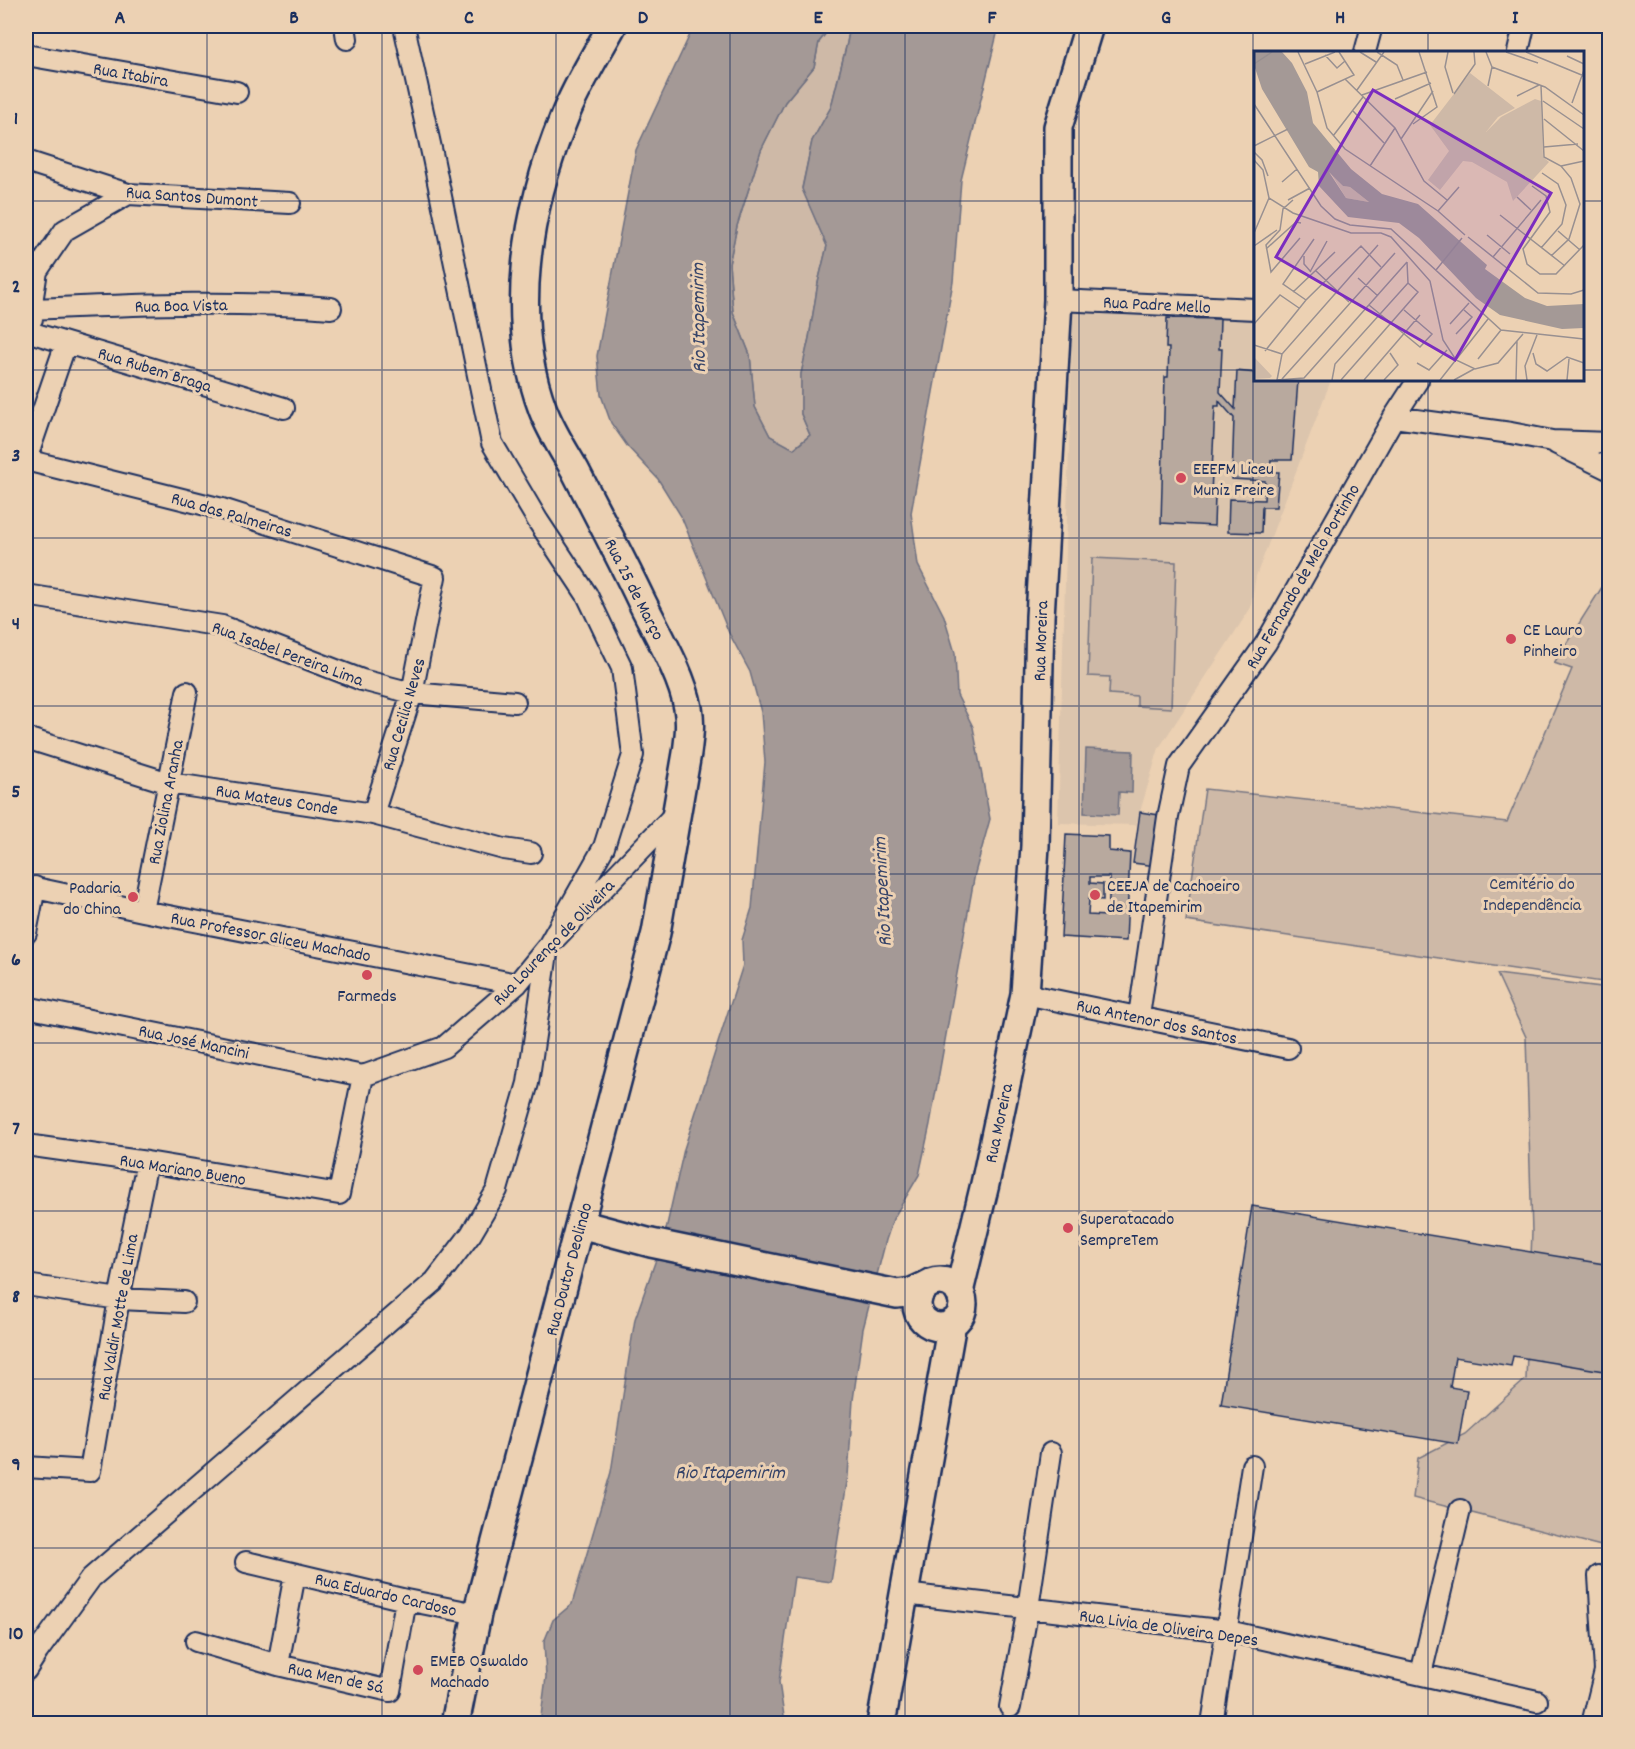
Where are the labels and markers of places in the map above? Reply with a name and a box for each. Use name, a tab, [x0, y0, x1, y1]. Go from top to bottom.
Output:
place label: EEEFM Liceu Muniz Freire	[1193, 458, 1274, 504]
marker: EEEFM Liceu Muniz Freire	[1174, 471, 1188, 485]
place label: CE Lauro Pinheiro	[1523, 619, 1582, 665]
marker: CE Lauro Pinheiro	[1504, 632, 1518, 646]
place label: CEEJA de Cachoeiro de Itapemirim	[1107, 875, 1240, 921]
place label: Padaria do China	[63, 877, 122, 923]
marker: CEEJA de Cachoeiro de Itapemirim	[1088, 888, 1102, 902]
marker: Padaria do China	[126, 890, 140, 904]
marker: Farmeds	[360, 968, 374, 982]
place label: Farmeds	[337, 985, 397, 1010]
place label: Superatacado SempreTem	[1080, 1208, 1174, 1254]
marker: Superatacado SempreTem	[1061, 1221, 1075, 1235]
place label: EMEB Oswaldo Machado	[430, 1650, 528, 1696]
marker: EMEB Oswaldo Machado	[411, 1663, 425, 1677]

